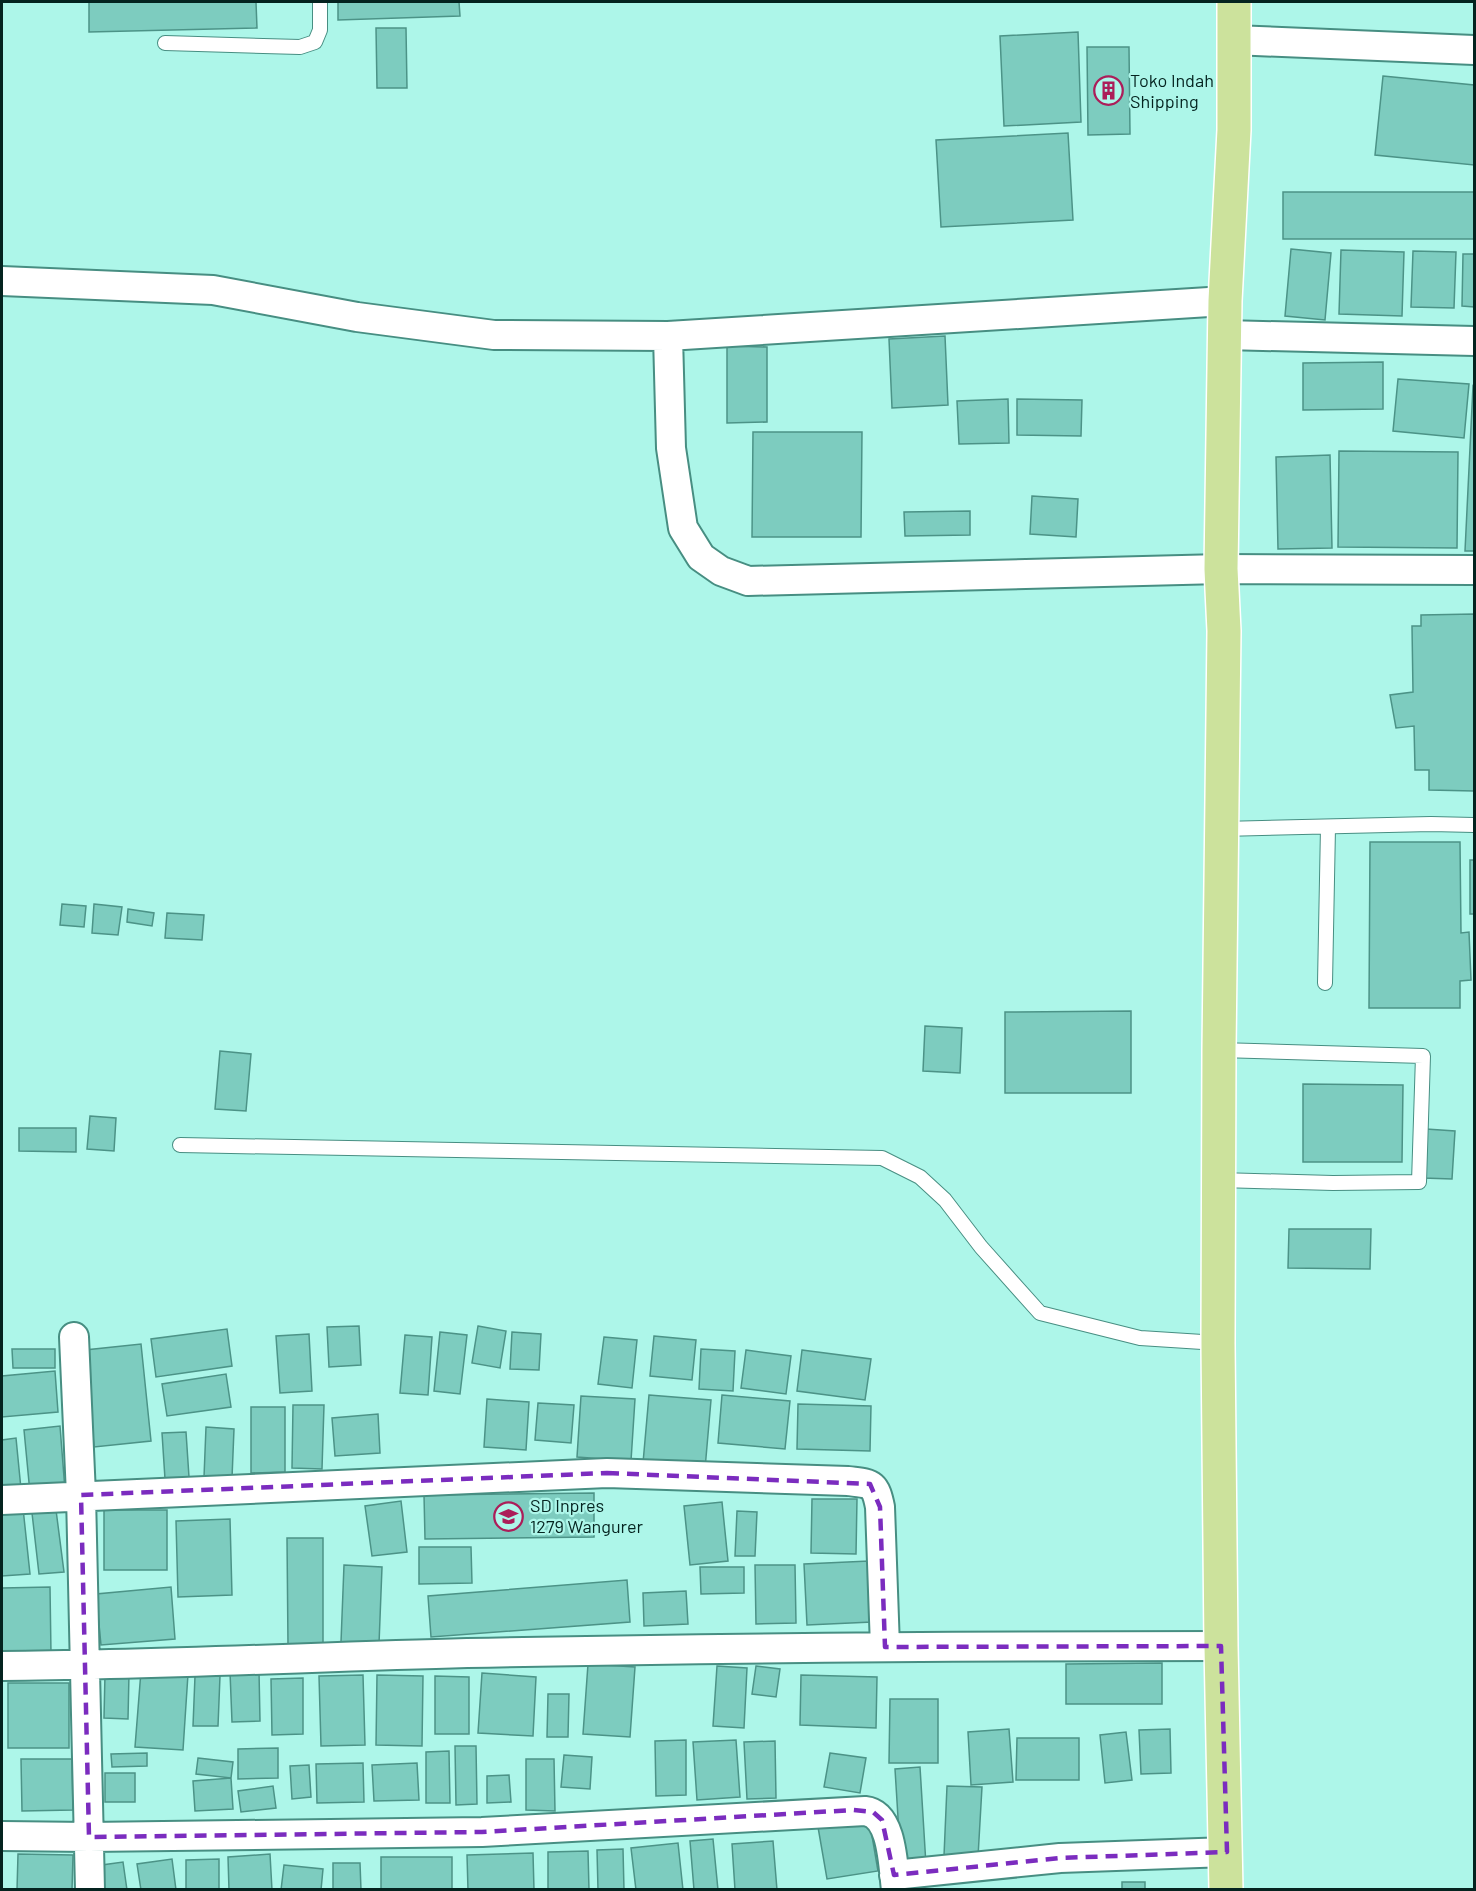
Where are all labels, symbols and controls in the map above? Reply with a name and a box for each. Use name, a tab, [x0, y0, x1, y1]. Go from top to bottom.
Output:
place label: Toko Indah Shipping	[1130, 69, 1214, 112]
building icon: Toko Indah Shipping	[1093, 75, 1125, 107]
place label: SD Inpres 1279 Wangurer	[530, 1494, 644, 1537]
school or university icon: SD Inpres 1279 Wangurer	[493, 1500, 525, 1532]

